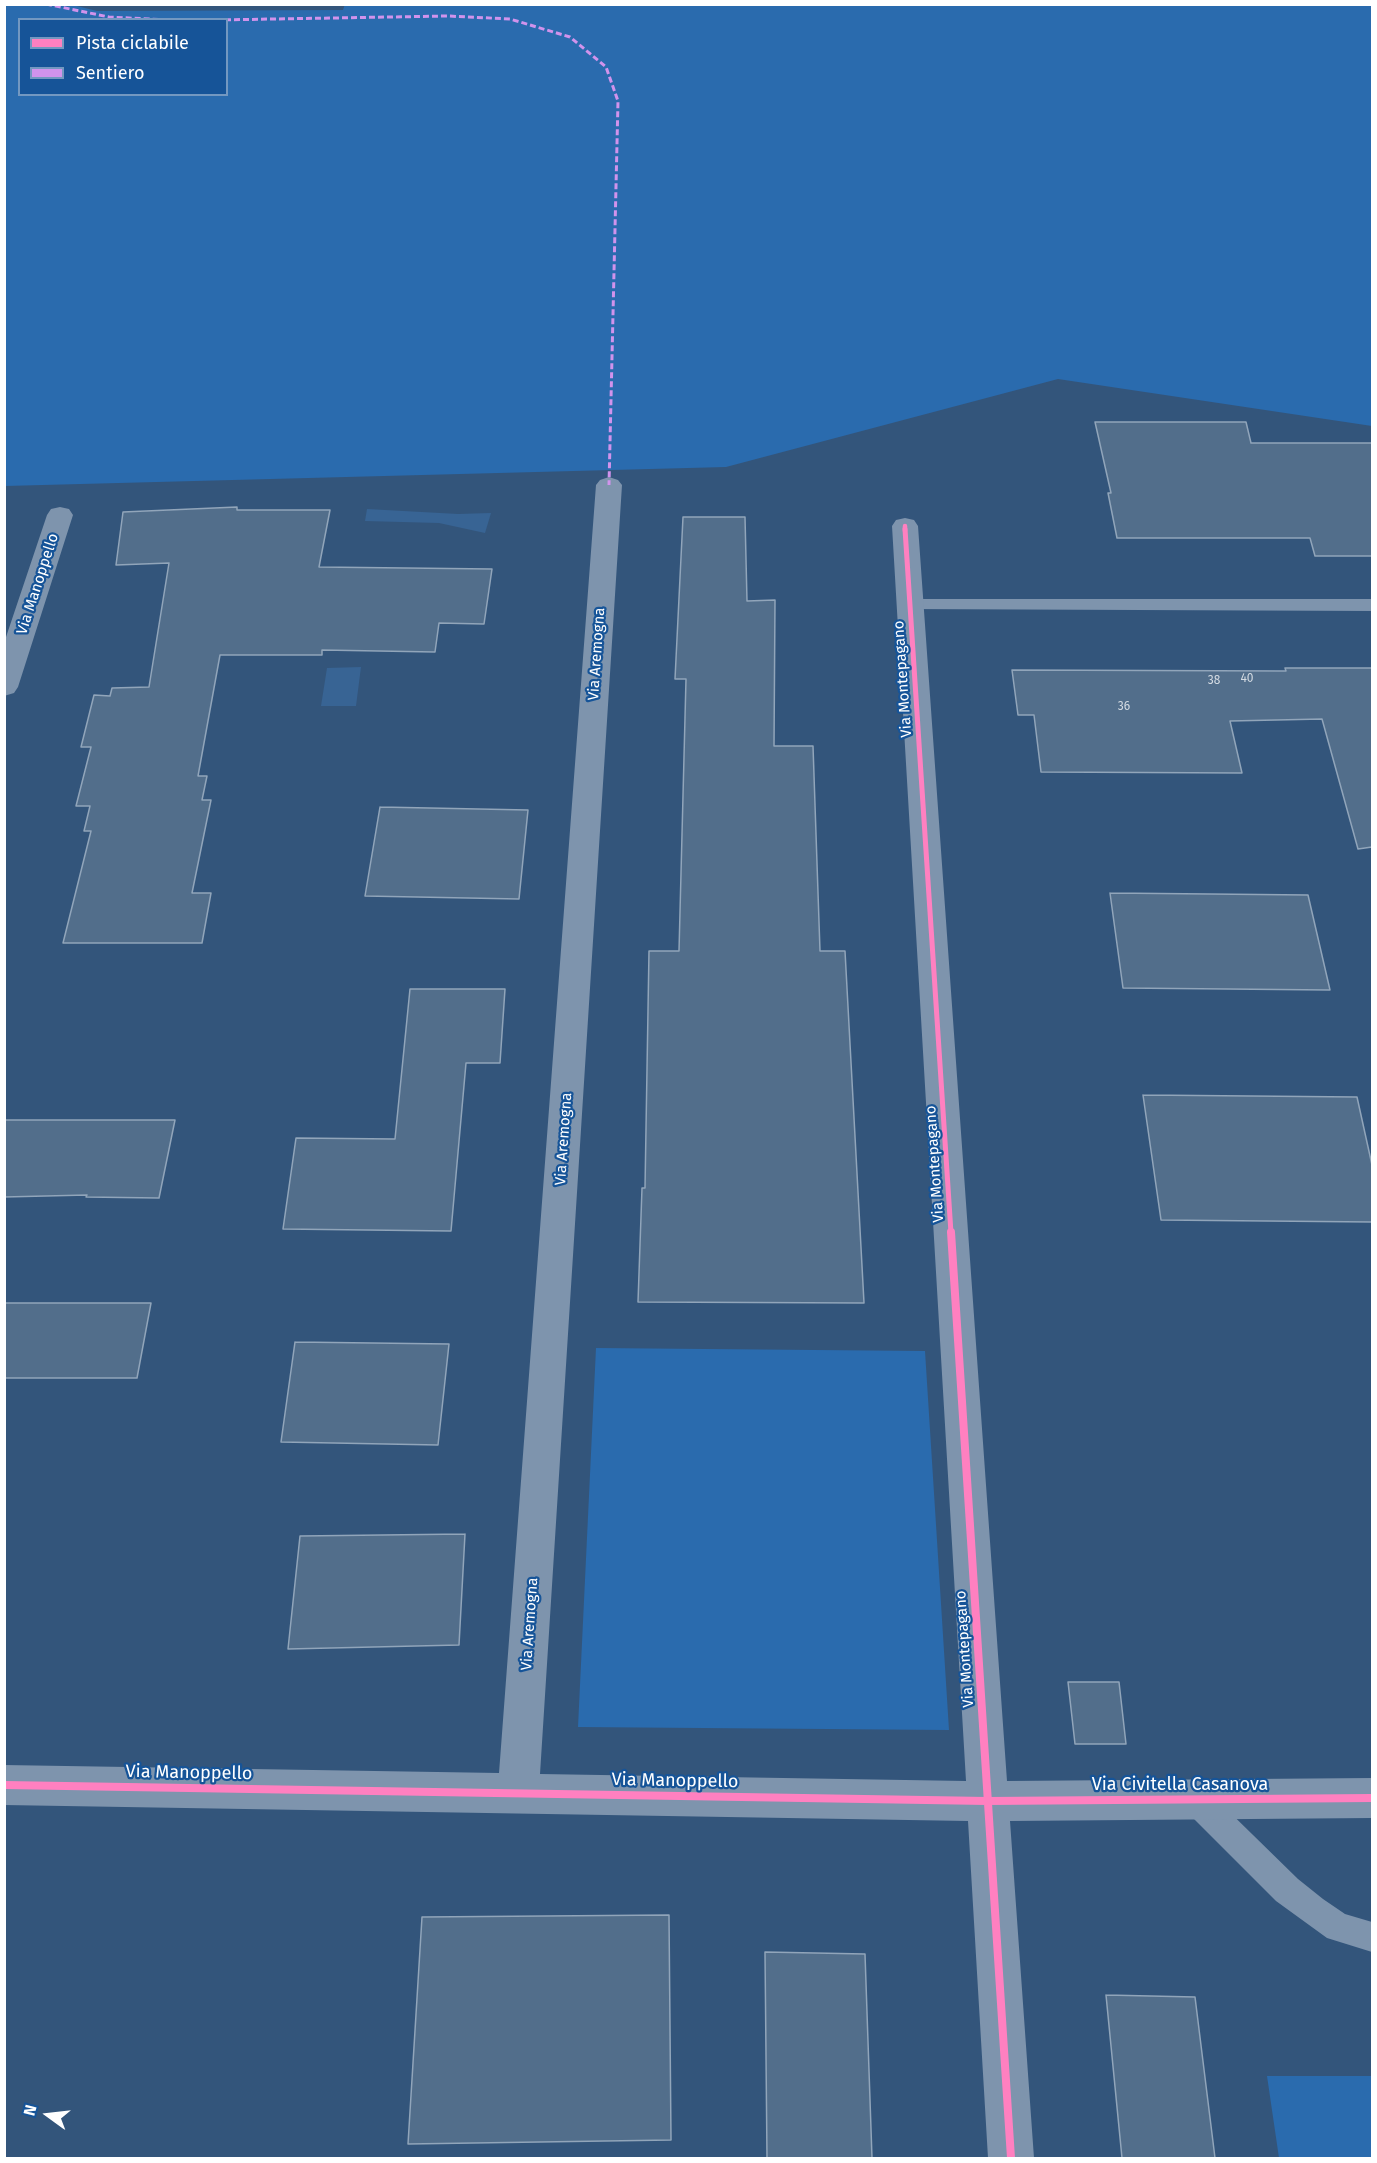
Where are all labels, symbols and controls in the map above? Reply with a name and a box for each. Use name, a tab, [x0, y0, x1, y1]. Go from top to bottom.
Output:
legend	[18, 18, 228, 96]
text: Pista ciclabile	[76, 32, 189, 54]
text: Sentiero	[76, 62, 144, 84]
street label: Via Manoppello	[13, 531, 63, 637]
street label: Via Aremogna	[585, 607, 609, 701]
street label: Via Montepagano	[890, 620, 916, 738]
house number: 40	[1240, 672, 1254, 686]
house number: 38	[1208, 674, 1220, 688]
house number: 36	[1118, 700, 1130, 714]
street label: Via Aremogna	[552, 1092, 576, 1186]
street label: Via Montepagano	[922, 1105, 948, 1223]
street label: Via Aremogna	[518, 1577, 542, 1671]
street label: Via Montepagano	[952, 1590, 978, 1708]
street label: Via Manoppello	[125, 1761, 253, 1785]
street label: Via Manoppello	[611, 1769, 739, 1793]
street label: Via Civitella Casanova	[1092, 1774, 1268, 1796]
north arrow	[18, 2085, 78, 2145]
text: N	[20, 2103, 41, 2118]

